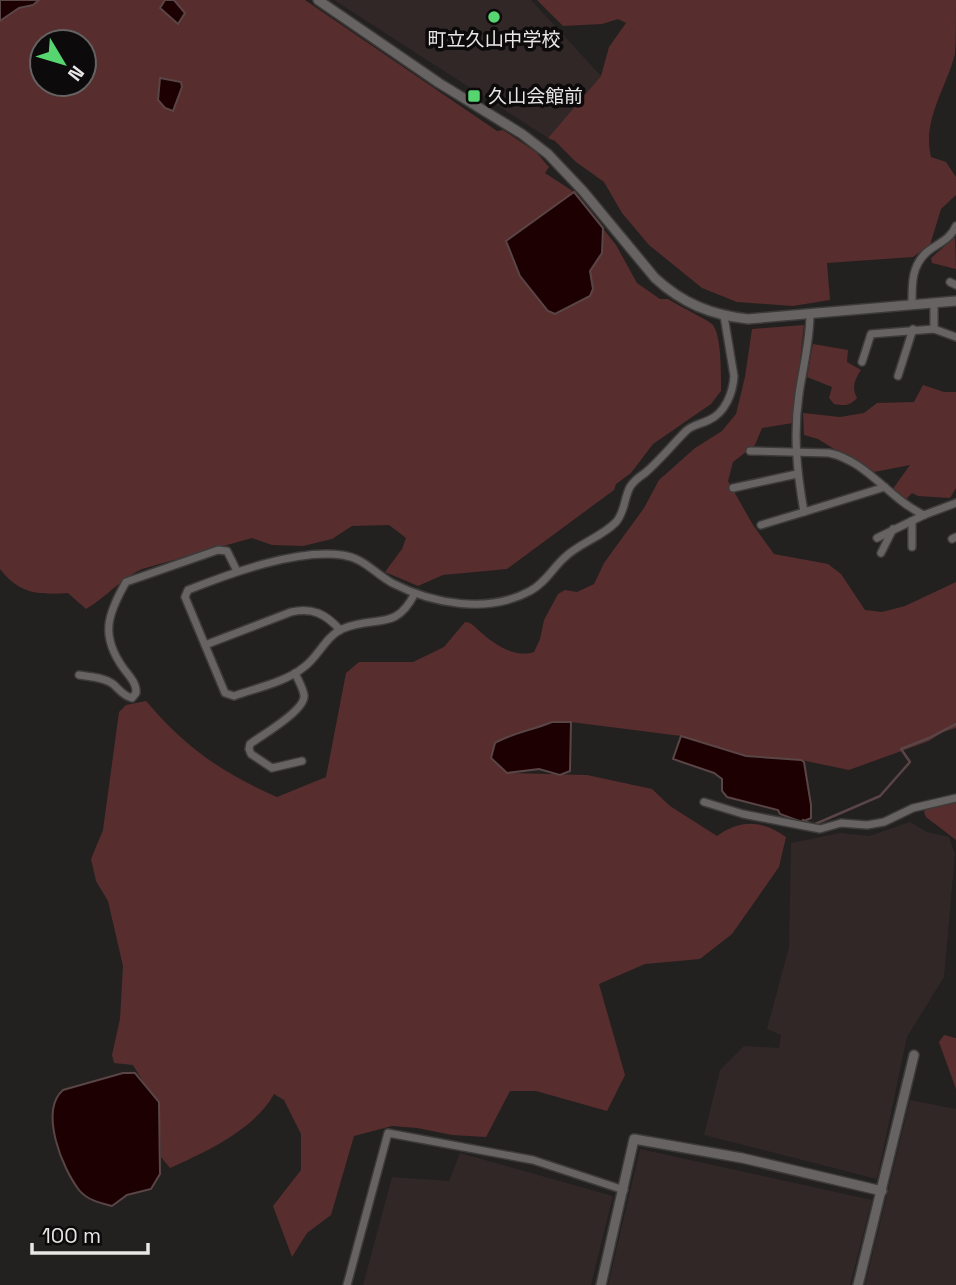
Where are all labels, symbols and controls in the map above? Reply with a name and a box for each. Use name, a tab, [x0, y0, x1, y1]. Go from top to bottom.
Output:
marker: 町立久山中学校	[486, 9, 502, 25]
place label: 町立久山中学校	[427, 27, 561, 52]
north arrow	[28, 28, 98, 98]
text: N	[62, 60, 90, 86]
place label: 久山会館前	[488, 84, 583, 109]
marker: 久山会館前	[466, 88, 482, 104]
scale bar	[32, 1212, 147, 1256]
text: 100 m	[42, 1222, 101, 1249]

